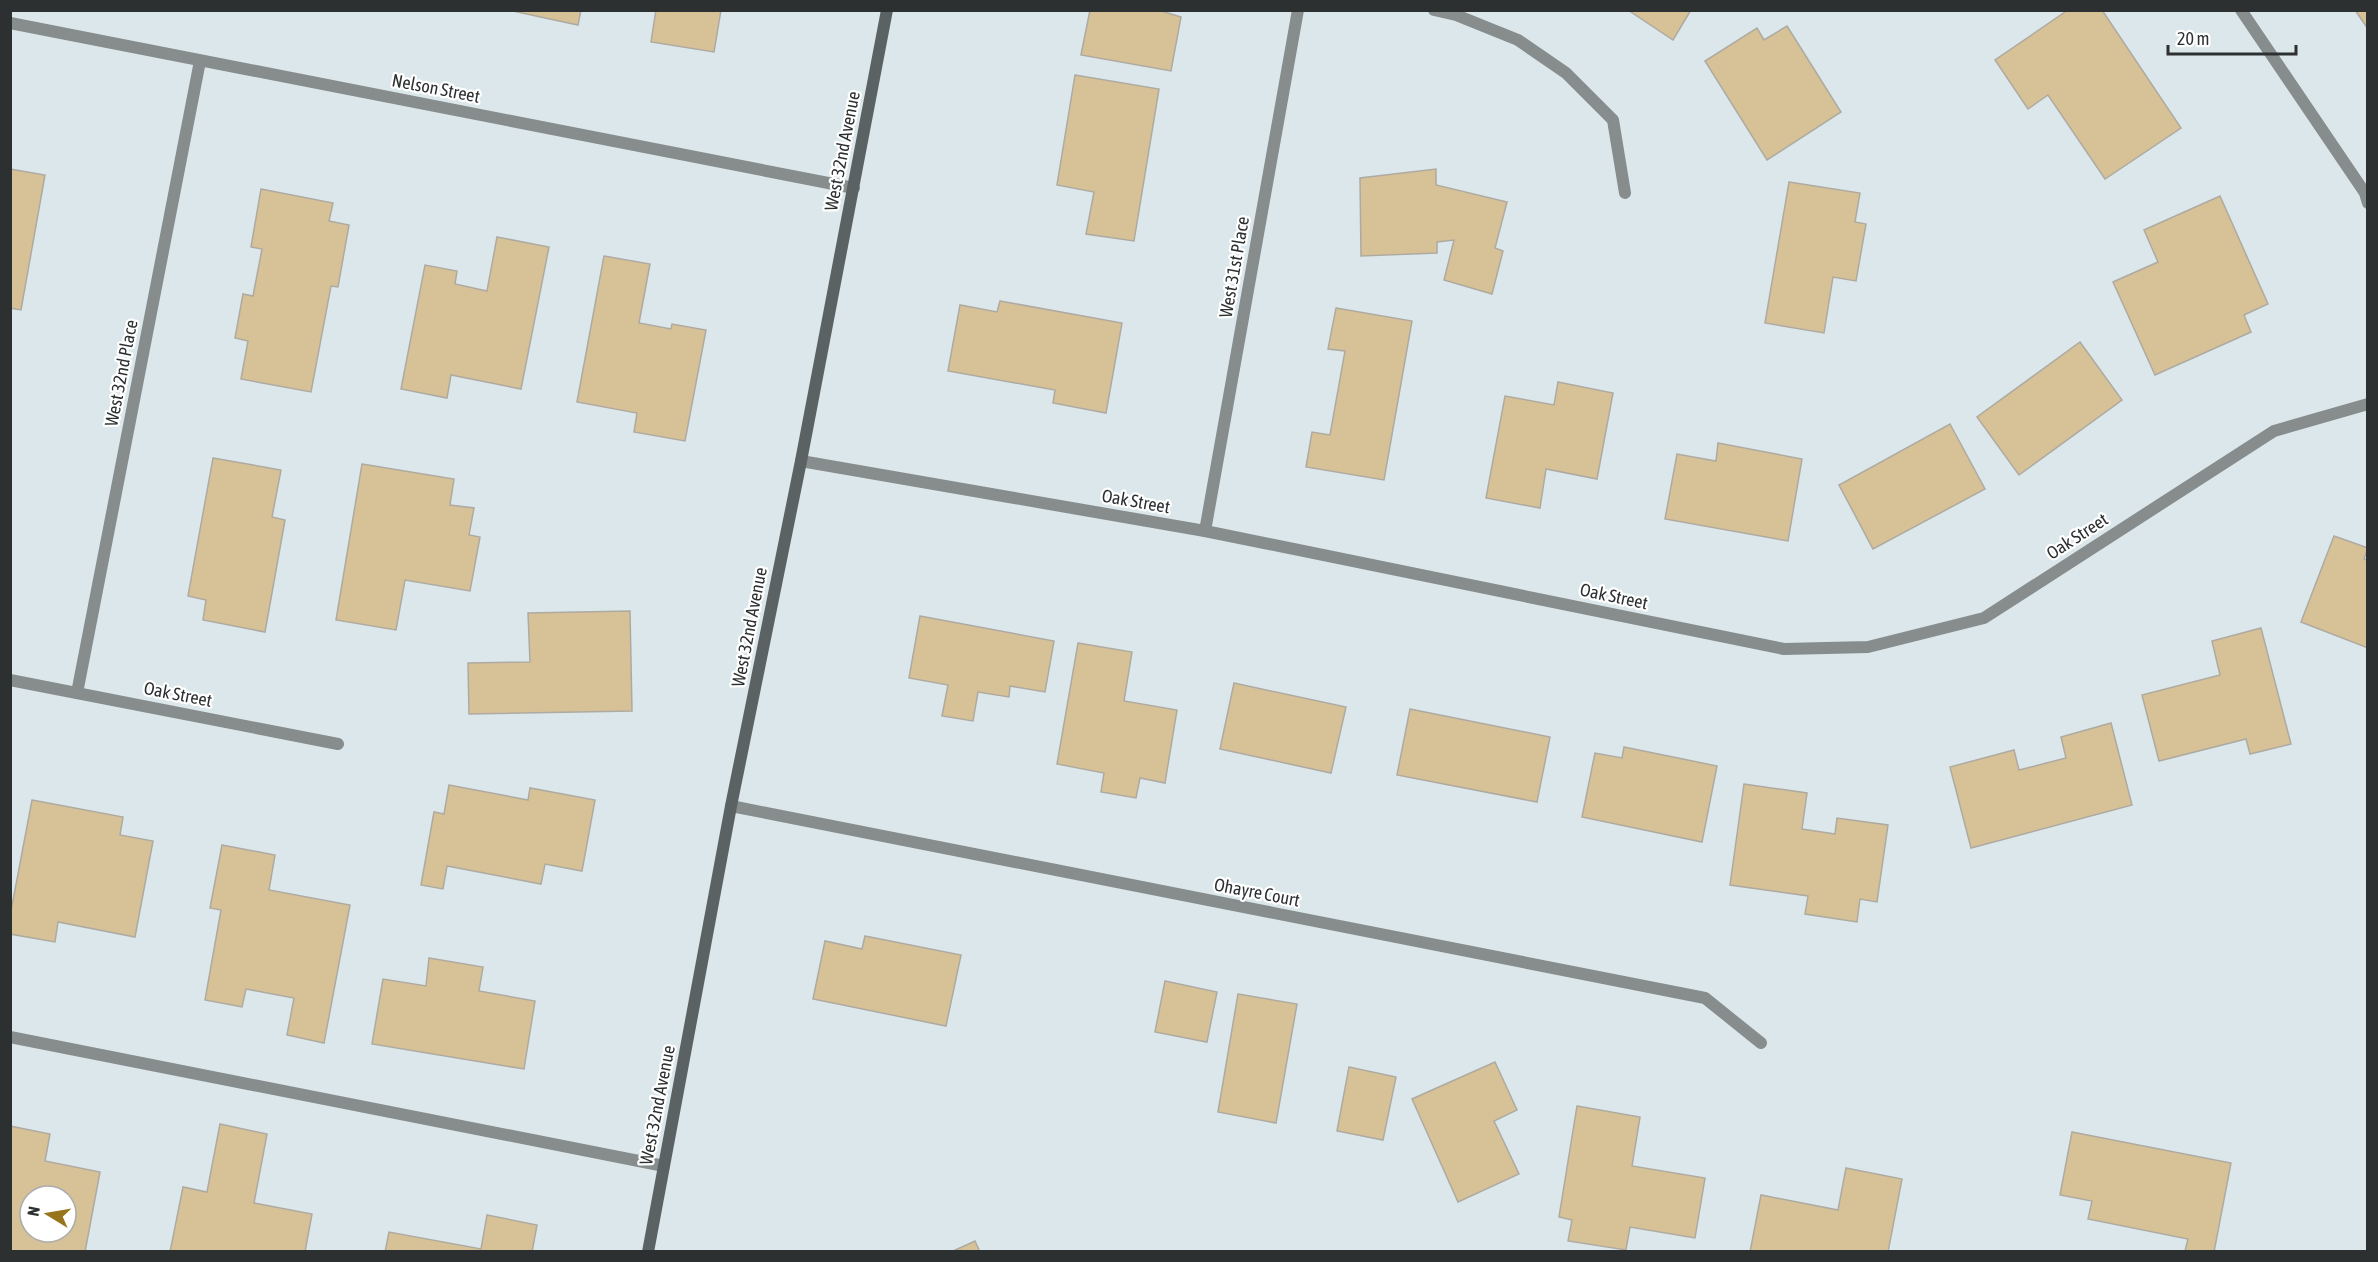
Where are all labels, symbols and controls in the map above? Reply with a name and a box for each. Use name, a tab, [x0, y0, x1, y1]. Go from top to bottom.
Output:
scale bar	[2168, 18, 2296, 56]
text: 20 m	[2177, 28, 2209, 49]
street label: Nelson Street	[390, 69, 482, 107]
street label: West 32nd Avenue	[820, 90, 864, 212]
street label: West 31st Place	[1215, 215, 1253, 319]
street label: West 32nd Place	[100, 318, 142, 428]
street label: Oak Street	[1100, 485, 1172, 517]
street label: Oak Street	[2042, 508, 2112, 564]
street label: West 32nd Avenue	[727, 566, 771, 688]
street label: Oak Street	[1578, 579, 1650, 613]
street label: Oak Street	[142, 677, 214, 711]
street label: Ohayre Court	[1213, 873, 1301, 911]
street label: West 32nd Avenue	[635, 1044, 679, 1166]
north arrow	[18, 1184, 78, 1244]
text: N	[24, 1205, 43, 1217]

